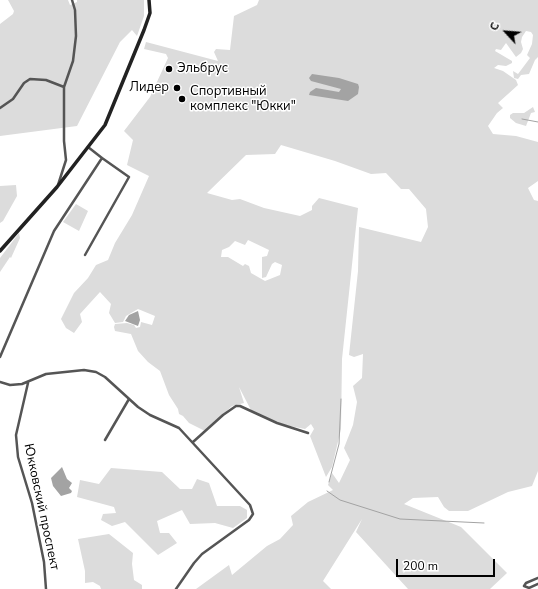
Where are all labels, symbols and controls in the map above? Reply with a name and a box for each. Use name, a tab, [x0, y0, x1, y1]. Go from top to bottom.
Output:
north arrow	[486, 12, 526, 52]
text: С	[486, 20, 503, 33]
place label: Эльбрус	[177, 61, 228, 77]
marker: Эльбрус	[164, 64, 174, 74]
place label: Лидер	[129, 80, 169, 96]
marker: Лидер	[172, 83, 182, 93]
place label: Спортивный комплекс "Юкки"	[190, 84, 296, 115]
marker: Спортивный комплекс "Юкки"	[177, 94, 187, 104]
street label: Юкковский проспект	[20, 442, 62, 572]
scale bar	[398, 551, 497, 577]
text: 200 m	[403, 558, 438, 574]

